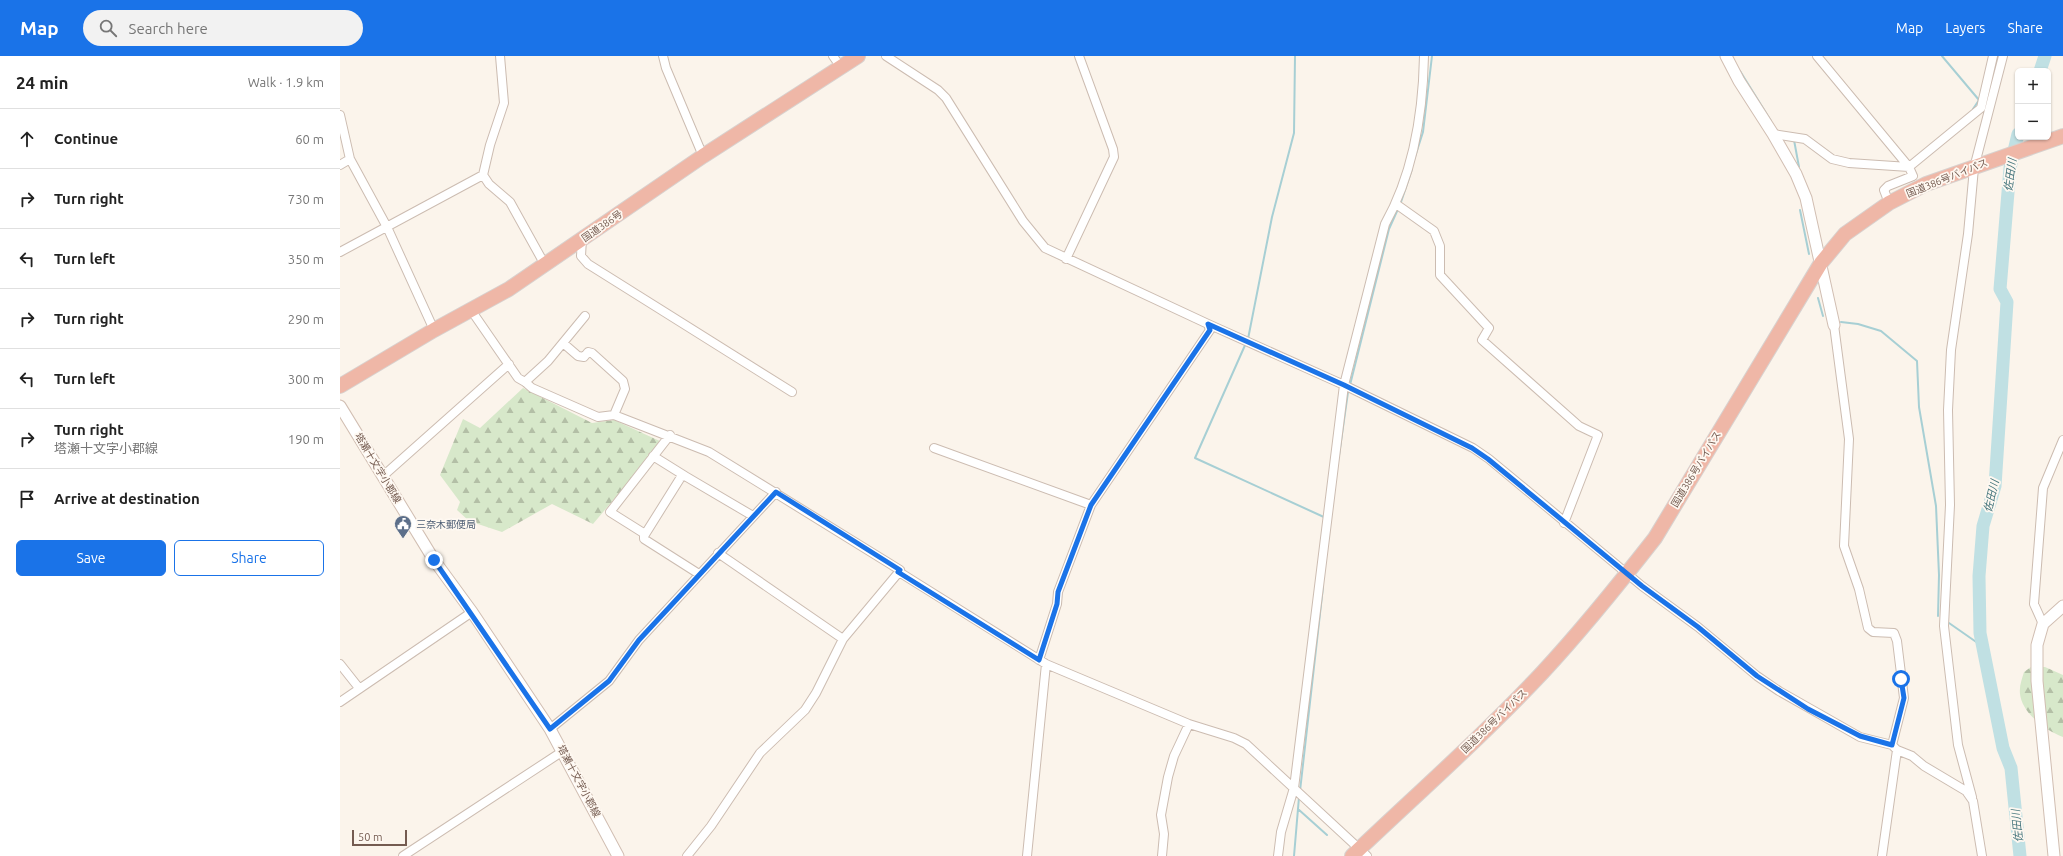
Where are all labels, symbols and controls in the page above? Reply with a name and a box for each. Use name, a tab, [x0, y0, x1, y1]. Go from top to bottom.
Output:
search box	[83, 10, 363, 46]
text: Map	[20, 17, 59, 39]
icon: search	[97, 17, 119, 39]
text: Search here	[129, 20, 208, 37]
text: Map	[1896, 20, 1923, 36]
text: Layers	[1945, 20, 1985, 36]
text: Share	[2007, 20, 2043, 36]
map controls	[2015, 68, 2051, 140]
button: +	[2015, 68, 2051, 104]
text: 24 min	[16, 73, 69, 92]
text: Walk · 1.9 km	[248, 75, 324, 89]
button: −	[2015, 104, 2051, 140]
icon: ahead	[16, 128, 38, 150]
text: Continue	[54, 130, 118, 147]
text: 60 m	[295, 132, 324, 146]
street label: 国道386号バイパス	[1905, 157, 1989, 199]
water label: 佐田川	[2002, 157, 2018, 192]
icon: right	[16, 188, 38, 210]
text: Turn right	[54, 190, 124, 207]
text: 730 m	[288, 192, 324, 206]
street label: 国道386号	[580, 208, 624, 244]
icon: left	[16, 248, 38, 270]
text: Turn left	[54, 250, 115, 267]
text: 350 m	[288, 252, 324, 266]
icon: right	[16, 308, 38, 330]
text: Turn right	[54, 310, 124, 327]
text: 290 m	[288, 312, 324, 326]
icon: left	[16, 368, 38, 390]
text: Turn left	[54, 370, 115, 387]
text: 300 m	[288, 372, 324, 386]
text: Turn right	[54, 421, 124, 438]
icon: right	[16, 428, 38, 450]
street label: 国道386号バイパス	[1669, 429, 1723, 509]
street label: 塔瀬十文字小郡線	[353, 431, 403, 505]
text: 190 m	[288, 432, 324, 446]
text: 塔瀬十文字小郡線	[54, 441, 158, 455]
water label: 佐田川	[1981, 478, 2001, 513]
icon: arrive	[16, 488, 38, 510]
text: Arrive at destination	[54, 490, 200, 507]
public building icon: 三奈木郵便局	[393, 514, 413, 539]
place label: 三奈木郵便局	[416, 519, 476, 530]
button: Save	[16, 540, 166, 576]
button: Share	[174, 540, 324, 576]
route end	[425, 551, 443, 569]
route start	[1892, 670, 1910, 688]
street label: 国道386号バイパス	[1459, 687, 1529, 755]
street label: 塔瀬十文字小郡線	[555, 743, 603, 819]
water label: 佐田川	[2009, 808, 2025, 843]
scale bar	[352, 828, 407, 847]
text: 50 m	[358, 831, 382, 843]

